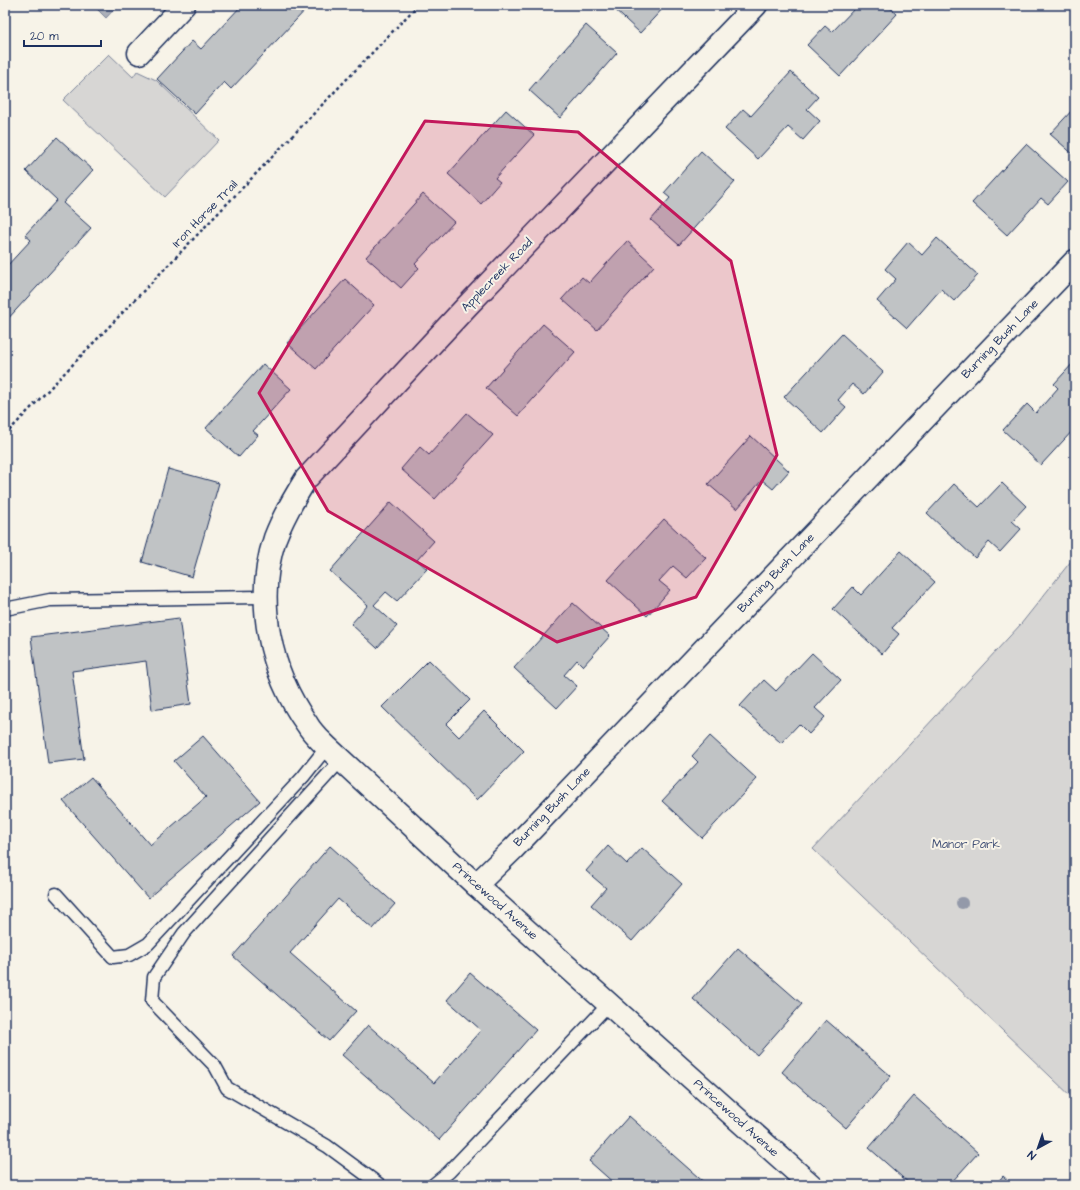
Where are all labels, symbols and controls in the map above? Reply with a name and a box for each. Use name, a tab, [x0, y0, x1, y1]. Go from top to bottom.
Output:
scale bar	[24, 22, 101, 48]
text: 20 m	[30, 28, 59, 45]
street label: Iron Horse Trail	[168, 176, 242, 252]
street label: Applecreek Road	[457, 234, 537, 316]
street label: Burning Bush Lane	[958, 295, 1043, 383]
street label: Burning Bush Lane	[734, 529, 819, 617]
street label: Burning Bush Lane	[510, 763, 595, 851]
park label: Manor Park	[932, 836, 1001, 853]
street label: Princewood Avenue	[449, 858, 542, 944]
street label: Princewood Avenue	[690, 1075, 783, 1161]
north arrow	[1018, 1128, 1058, 1168]
text: N	[1024, 1147, 1039, 1163]

